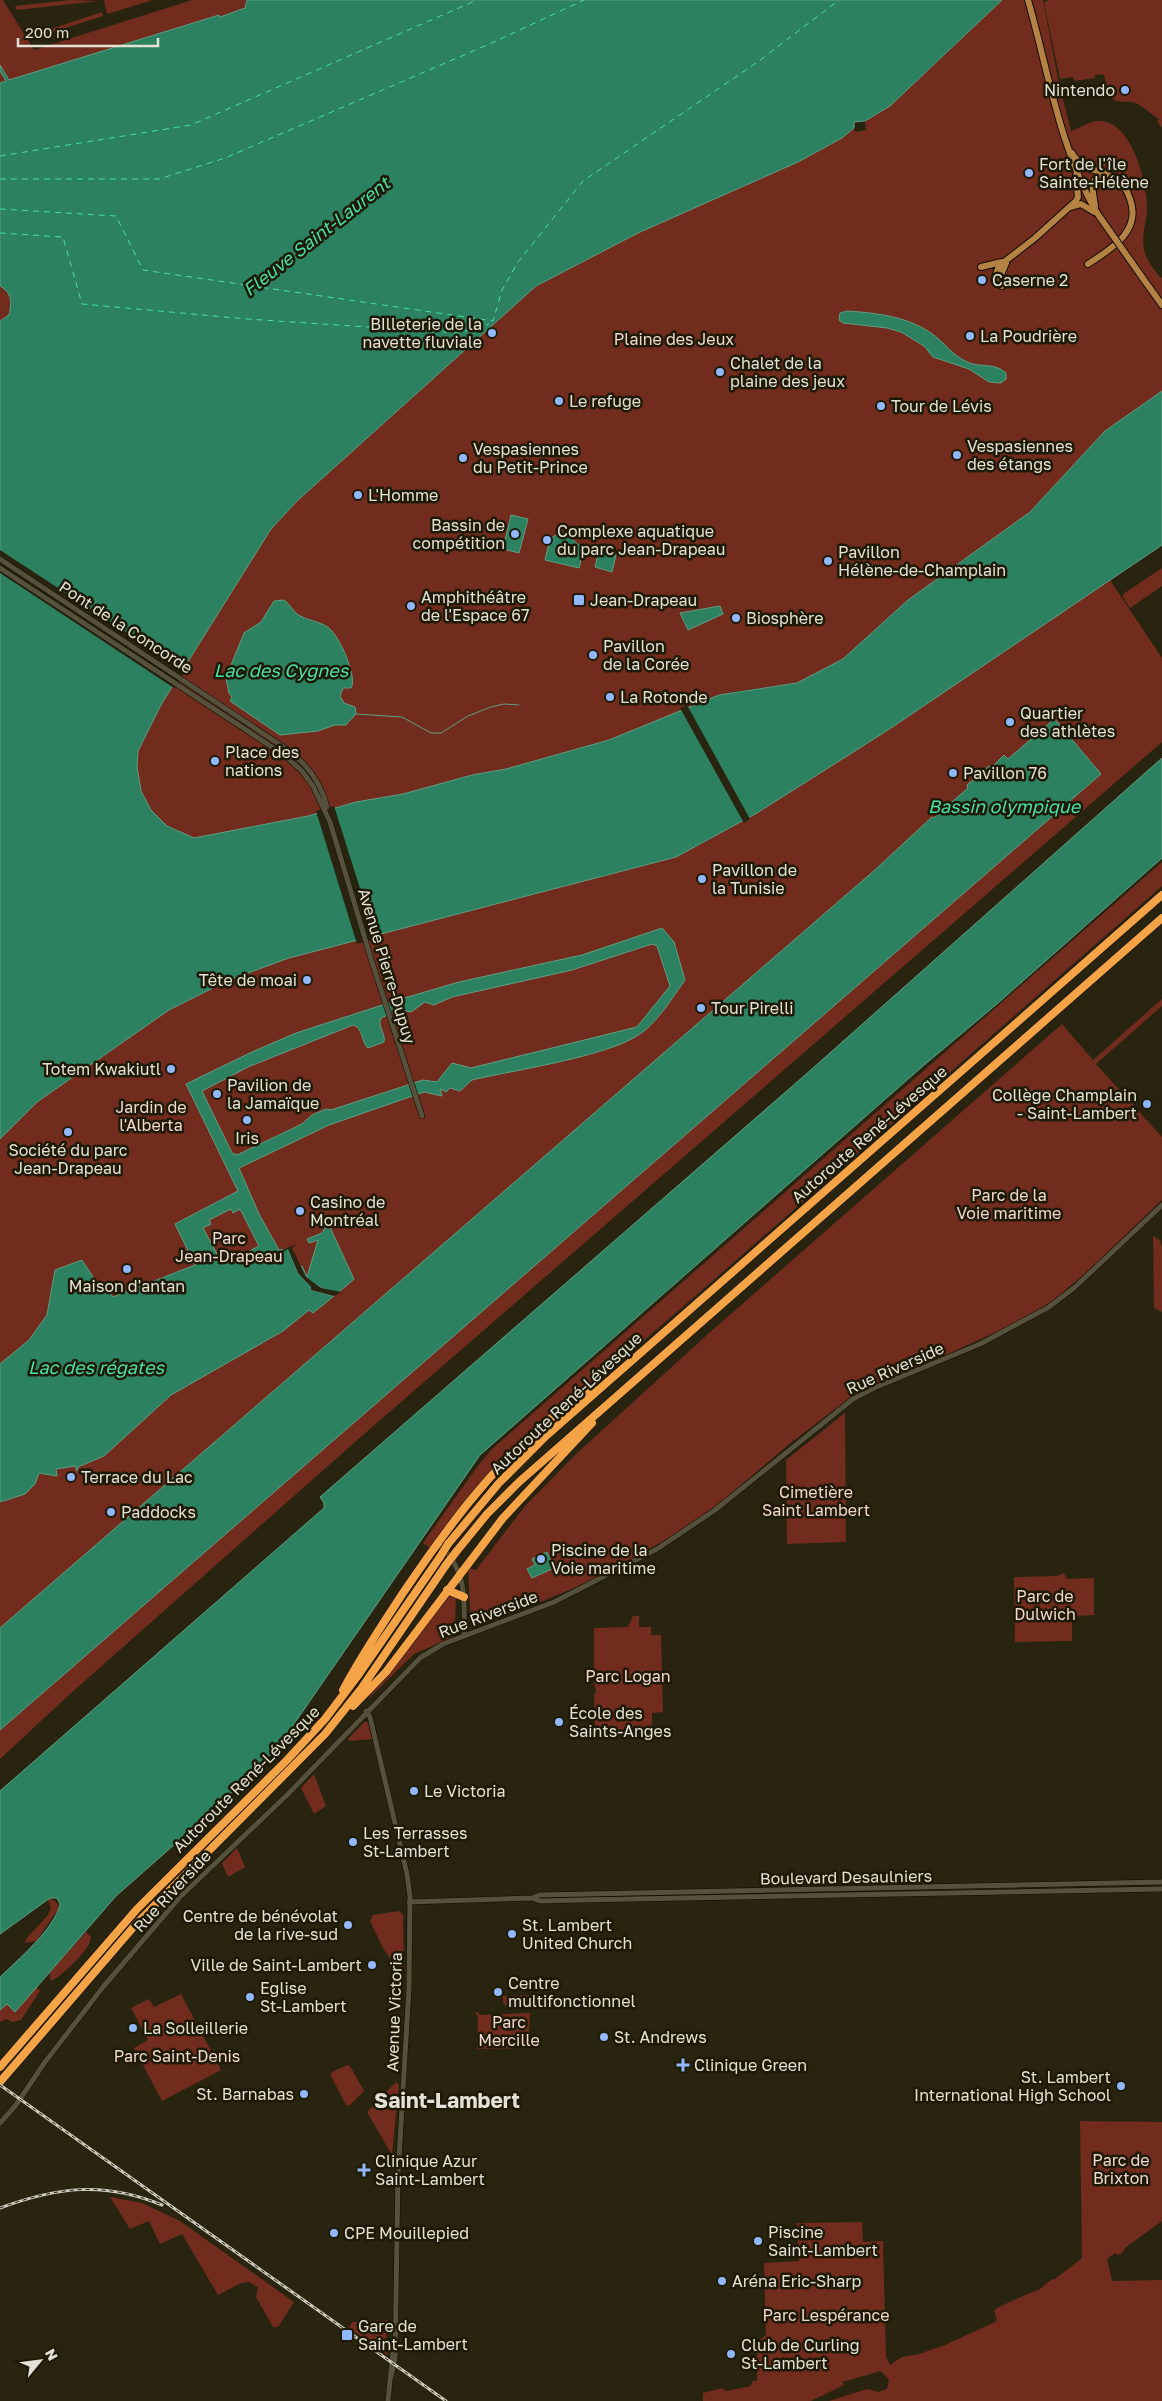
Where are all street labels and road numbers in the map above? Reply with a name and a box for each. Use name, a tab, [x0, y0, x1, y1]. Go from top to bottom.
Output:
street label: Pont de la Concorde	[56, 576, 196, 678]
street label: Avenue Pierre-Dupuy	[354, 886, 420, 1046]
street label: Autoroute René-Lévesque	[787, 1061, 951, 1207]
street label: Autoroute René-Lévesque	[486, 1328, 646, 1478]
street label: Rue Riverside	[843, 1338, 947, 1398]
street label: Rue Riverside	[436, 1586, 540, 1642]
street label: Autoroute René-Lévesque	[168, 1701, 324, 1857]
street label: Rue Riverside	[129, 1846, 215, 1936]
street label: Boulevard Desaulniers	[760, 1865, 932, 1889]
street label: Avenue Victoria	[382, 1952, 406, 2072]

